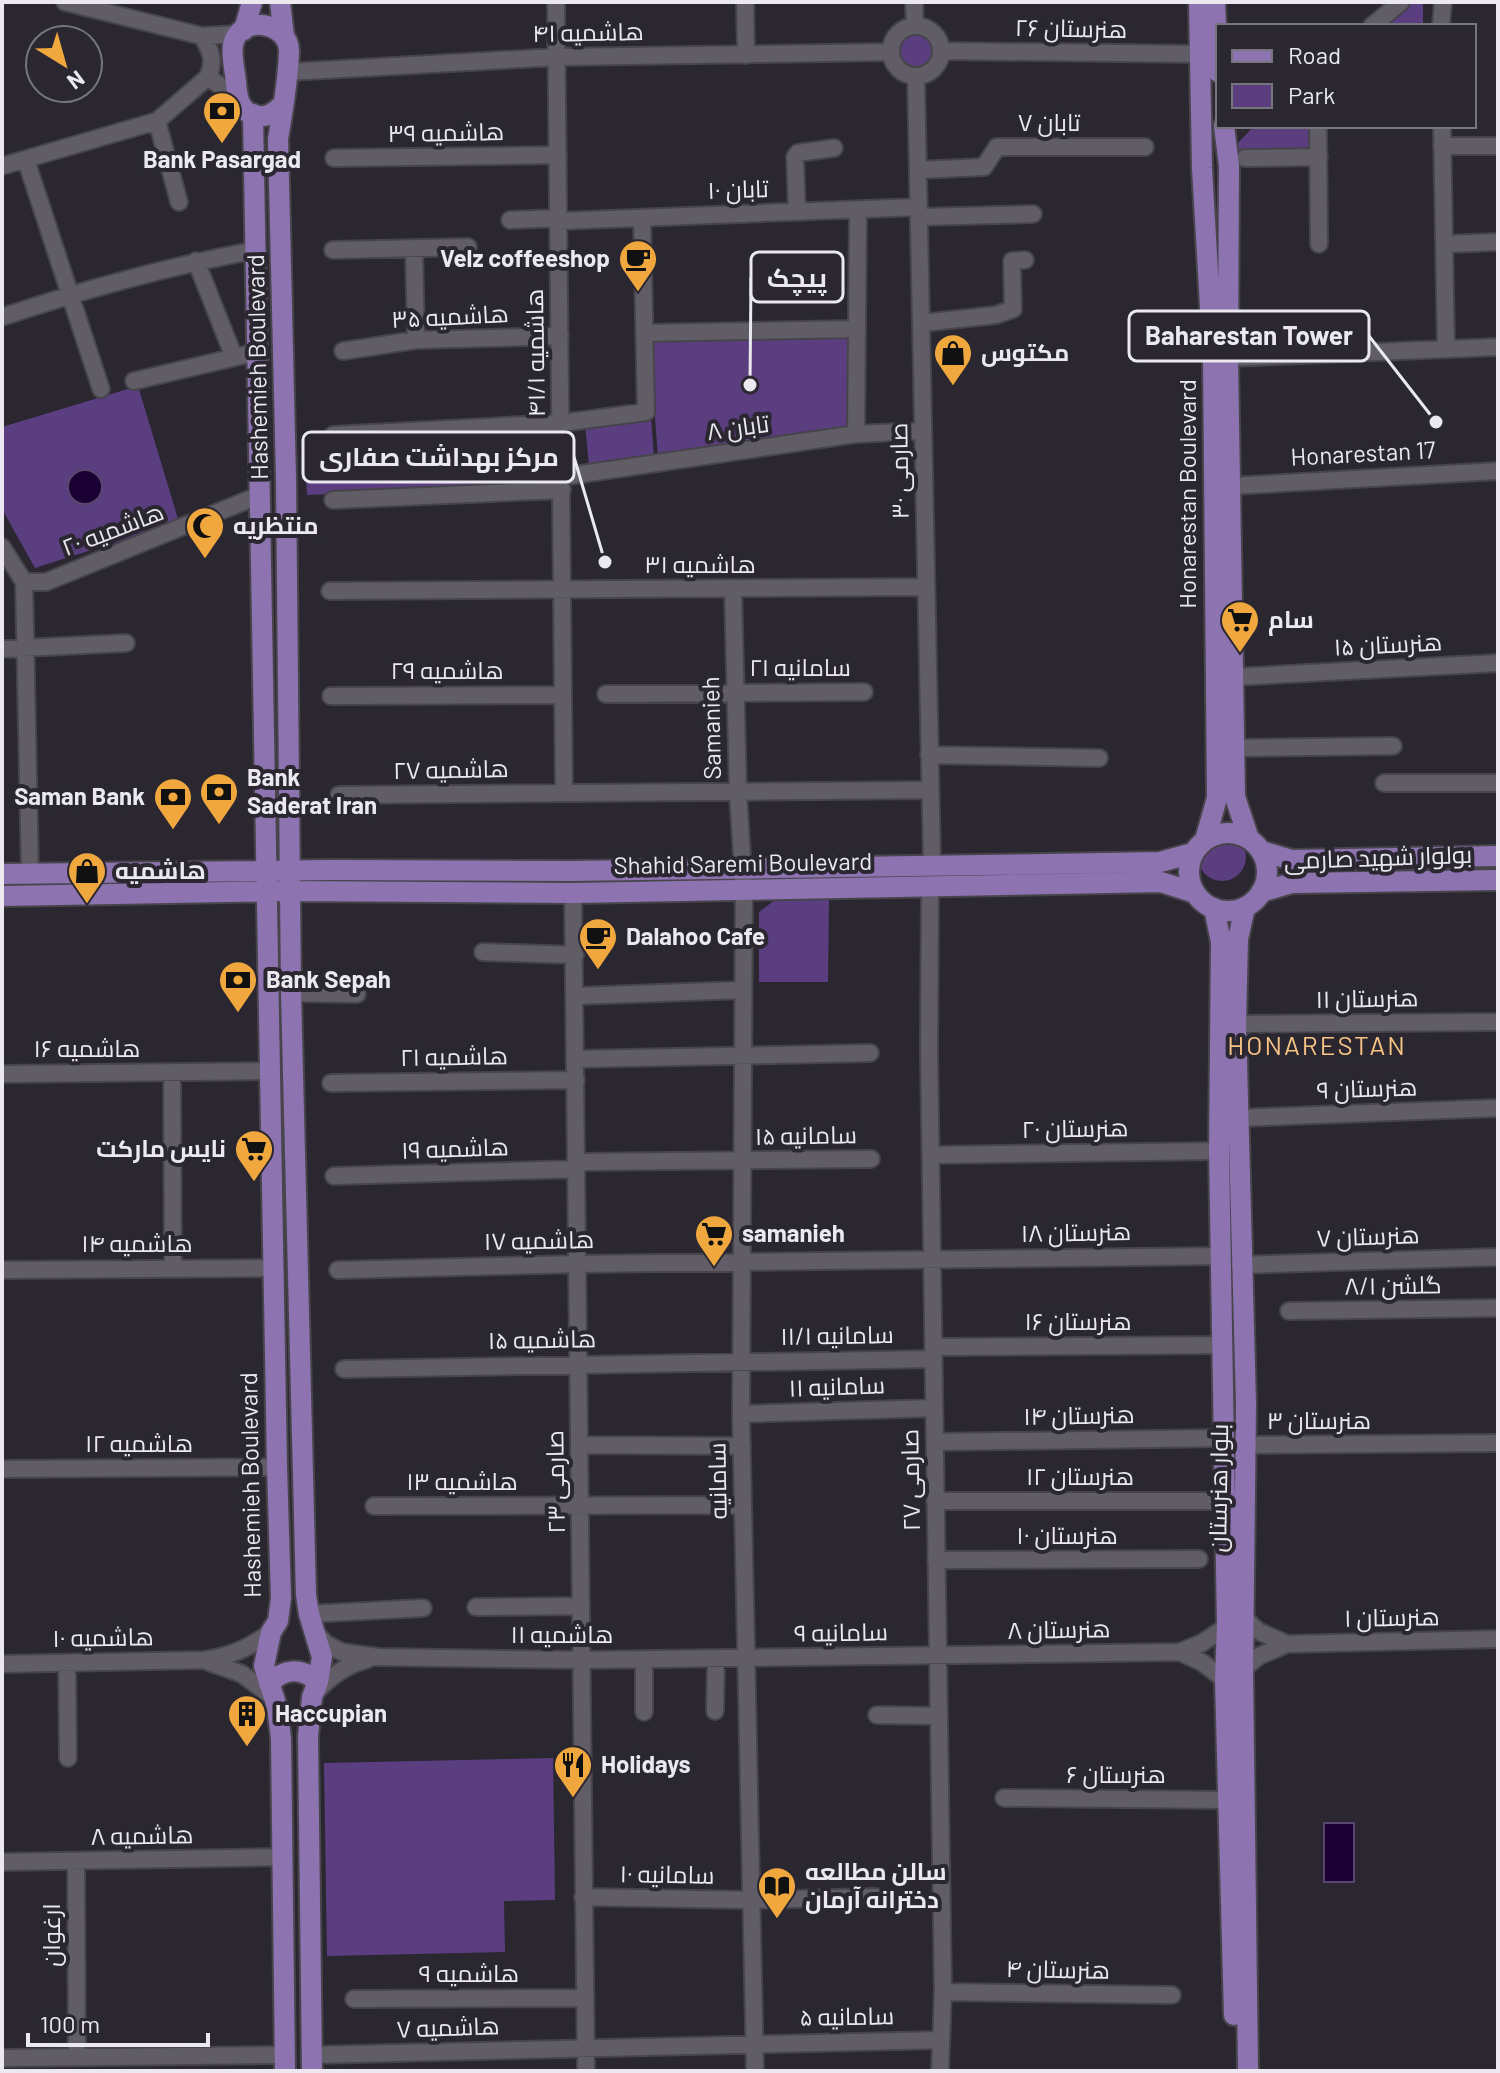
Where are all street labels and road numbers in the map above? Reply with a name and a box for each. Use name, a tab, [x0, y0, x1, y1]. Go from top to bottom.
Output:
street label: هنرستان ۲۶	[1015, 12, 1127, 44]
street label: هاشمیه ۴۱	[532, 16, 644, 47]
street label: تابان ۷	[1018, 107, 1081, 137]
street label: هاشمیه ۳۹	[387, 116, 505, 147]
street label: تابان ۱۰	[707, 173, 770, 205]
street label: Hashemieh Boulevard	[240, 254, 273, 480]
street label: هاشمیه ۴۱/۱	[519, 289, 550, 417]
street label: هاشمیه ۳۵	[391, 298, 509, 333]
street label: Honarestan Boulevard	[1172, 379, 1201, 609]
street label: تابان ۸	[705, 408, 772, 446]
street label: صارمی ۳۰	[883, 422, 915, 520]
street label: Honarestan 17	[1290, 434, 1436, 471]
street label: هاشمیه ۲۰	[57, 496, 167, 561]
street label: هاشمیه ۳۱	[644, 549, 756, 578]
street label: هنرستان ۱۵	[1333, 626, 1443, 662]
street label: سامانیه ۲۱	[749, 652, 851, 681]
street label: هاشمیه ۲۹	[390, 655, 504, 684]
street label: Samanieh	[695, 676, 726, 780]
street label: هاشمیه ۲۷	[393, 753, 509, 784]
street label: بولوار شهید صارمی	[1283, 839, 1473, 875]
street label: Shahid Saremi Boulevard	[613, 846, 873, 879]
street label: هنرستان ۱۱	[1315, 982, 1419, 1014]
street label: هاشمیه ۱۶	[34, 1033, 140, 1062]
street label: هاشمیه ۲۱	[400, 1040, 508, 1071]
street label: هنرستان ۹	[1316, 1071, 1418, 1105]
street label: هنرستان ۲۰	[1021, 1112, 1129, 1144]
street label: سامانیه ۱۵	[755, 1119, 857, 1150]
street label: هاشمیه ۱۹	[401, 1131, 509, 1164]
street label: هنرستان ۱۸	[1020, 1216, 1132, 1248]
street label: هنرستان ۷	[1316, 1219, 1420, 1253]
street label: هاشمیه ۱۷	[484, 1224, 594, 1255]
street label: هاشمیه ۱۴	[81, 1228, 193, 1257]
street label: گلشن ۸/۱	[1344, 1269, 1442, 1301]
street label: هنرستان ۱۶	[1024, 1306, 1132, 1336]
street label: سامانیه ۱۱/۱	[780, 1319, 894, 1350]
street label: هاشمیه ۱۵	[487, 1323, 596, 1354]
street label: سامانیه ۱۱	[788, 1369, 886, 1402]
street label: Hashemieh Boulevard	[233, 1372, 266, 1598]
street label: هنرستان ۱۴	[1023, 1399, 1135, 1431]
street label: هنرستان ۳	[1267, 1405, 1371, 1435]
street label: بلوار هنرستان	[1202, 1423, 1234, 1553]
street label: هاشمیه ۱۲	[85, 1428, 193, 1457]
street label: صارمی ۲۷	[894, 1429, 926, 1531]
street label: صارمی ۲۳	[539, 1430, 571, 1534]
street label: سامانیه	[701, 1442, 732, 1520]
street label: هنرستان ۱۲	[1026, 1461, 1134, 1491]
street label: هاشمیه ۱۳	[406, 1466, 518, 1495]
street label: هنرستان ۱۰	[1016, 1520, 1118, 1550]
street label: هنرستان ۱	[1344, 1601, 1440, 1633]
street label: هنرستان ۸	[1007, 1613, 1111, 1645]
street label: سامانیه ۹	[794, 1616, 888, 1647]
street label: هاشمیه ۱۱	[511, 1619, 613, 1648]
street label: هاشمیه ۱۰	[52, 1621, 154, 1652]
street label: هنرستان ۶	[1066, 1759, 1166, 1789]
street label: هاشمیه ۸	[90, 1819, 194, 1850]
street label: سامانیه ۱۰	[619, 1858, 715, 1889]
street label: ارغوان	[36, 1903, 66, 1967]
street label: هنرستان ۴	[1006, 1953, 1110, 1985]
street label: هاشمیه ۹	[419, 1958, 519, 1987]
street label: سامانیه ۵	[799, 2000, 895, 2031]
street label: هاشمیه ۷	[396, 2010, 500, 2043]

